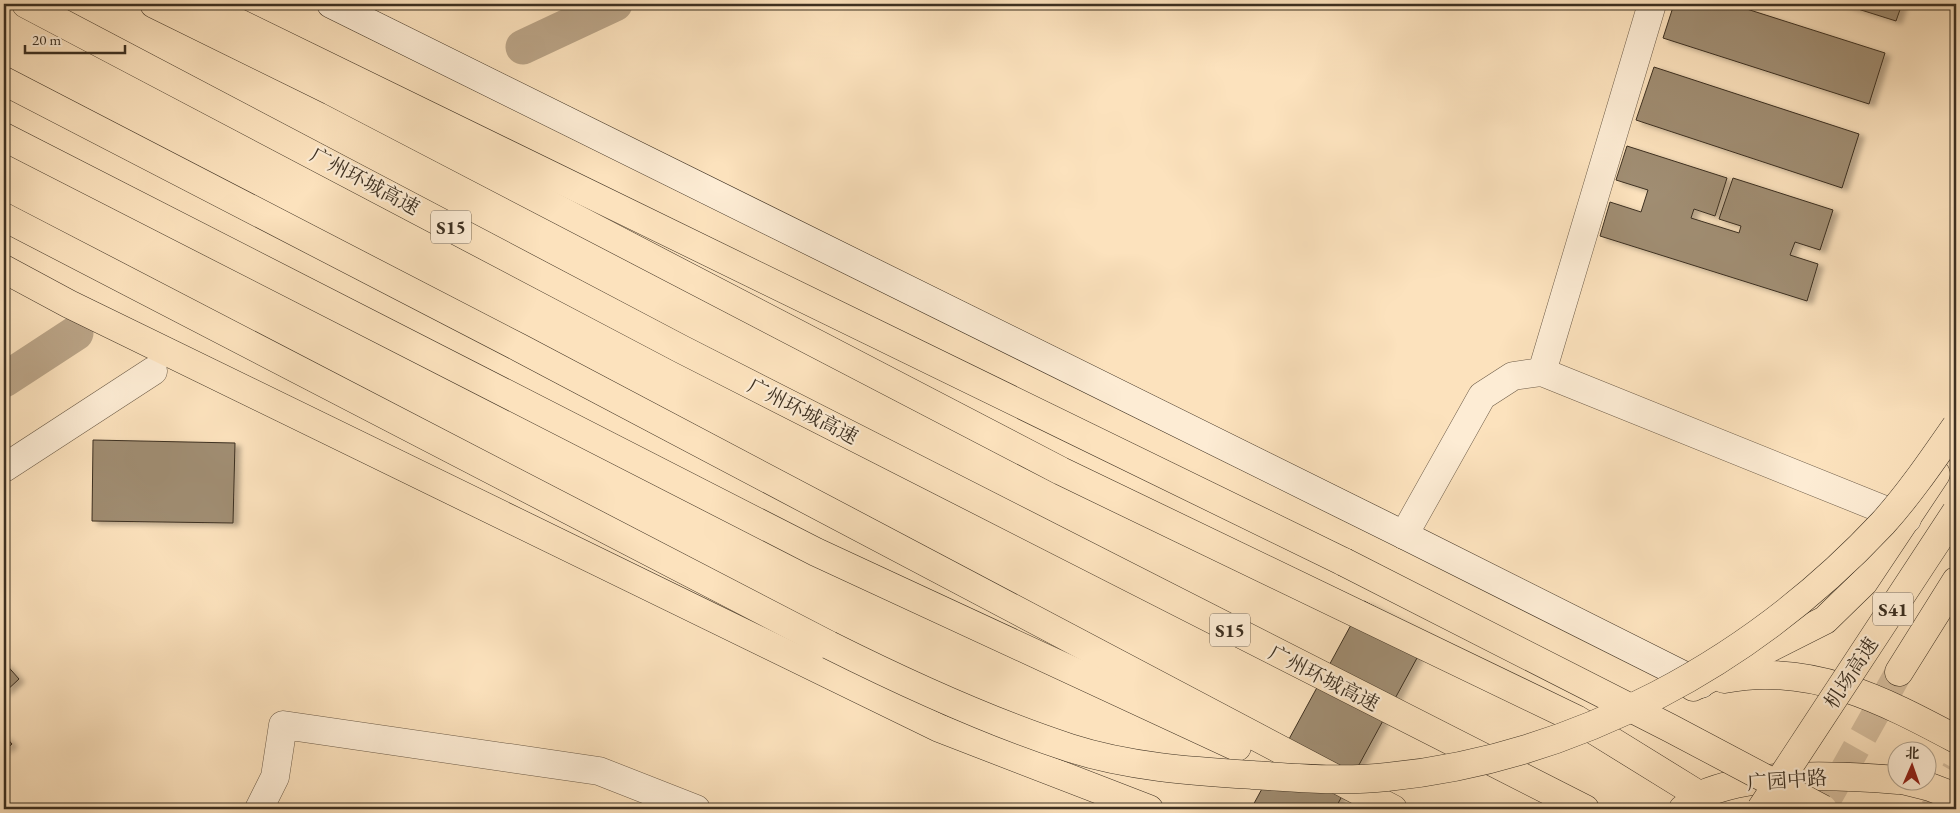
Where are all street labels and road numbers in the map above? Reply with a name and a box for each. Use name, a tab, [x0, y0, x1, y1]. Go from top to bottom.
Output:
street label: 广州环城高速	[306, 141, 424, 221]
road number: S15	[431, 210, 471, 243]
street label: 广州环城高速	[744, 372, 862, 450]
road number: S41	[1873, 592, 1913, 626]
road number: S15	[1210, 614, 1250, 646]
street label: 机场高速	[1818, 632, 1884, 714]
street label: 广州环城高速	[1265, 639, 1383, 717]
street label: 广园中路	[1746, 764, 1828, 796]

